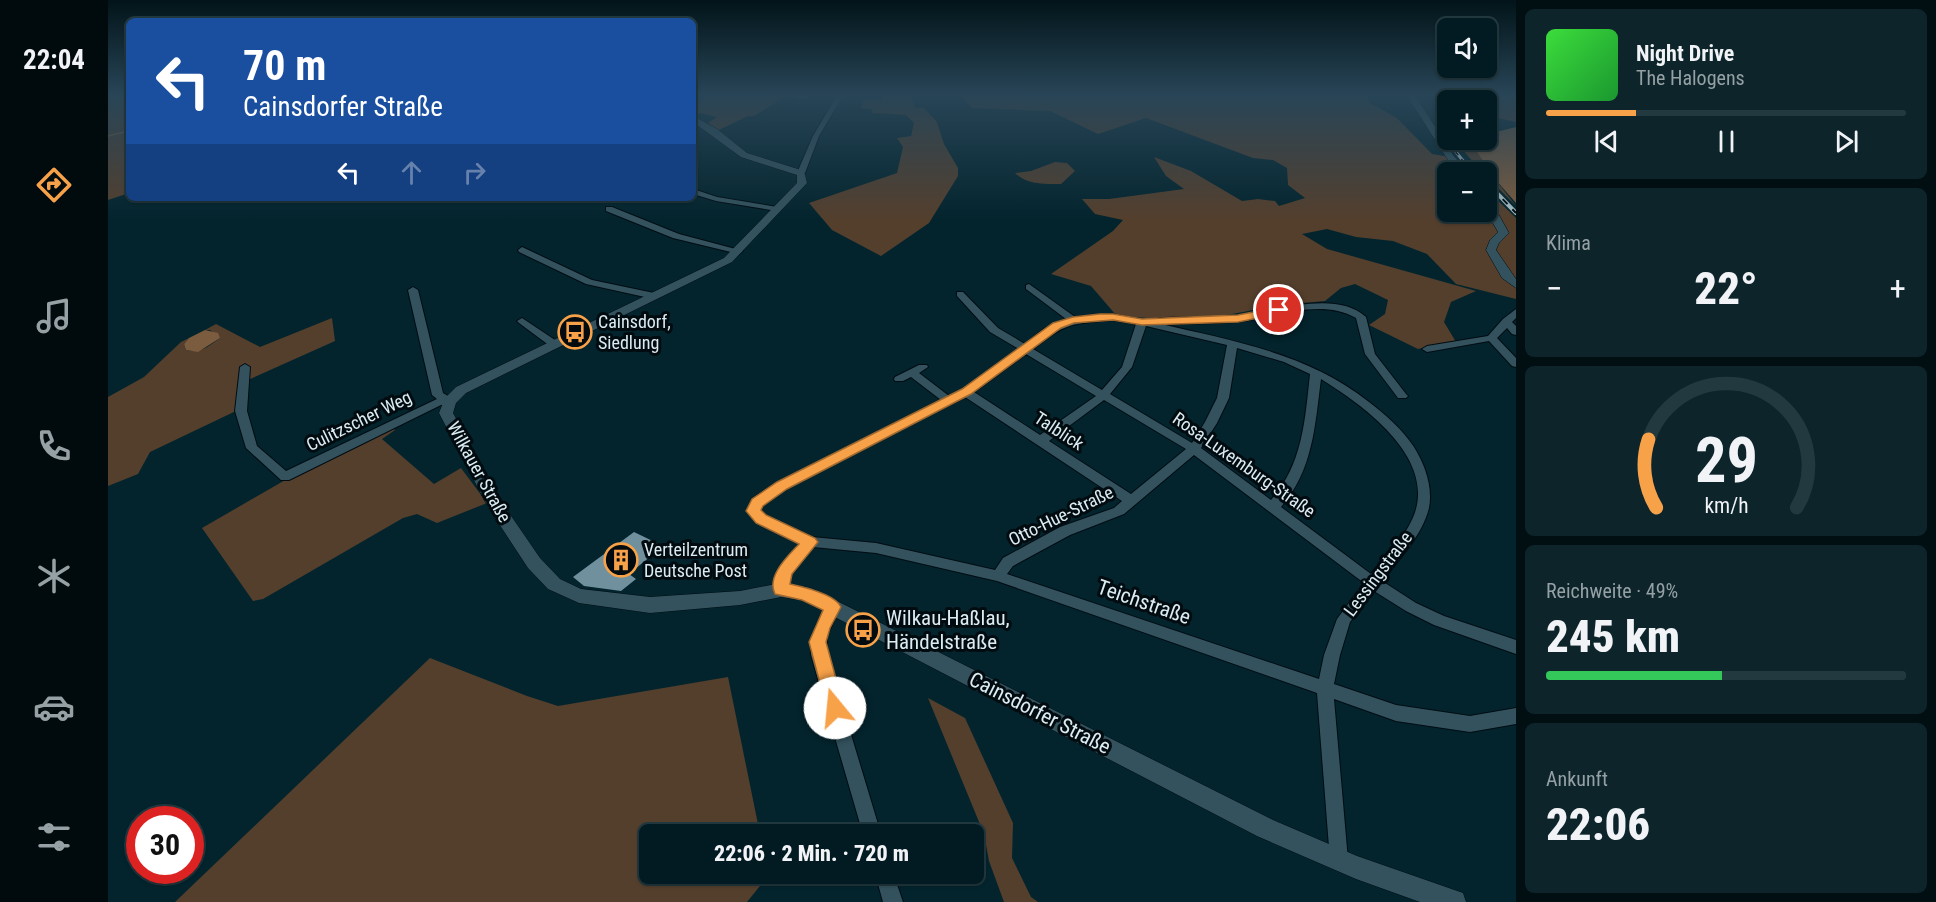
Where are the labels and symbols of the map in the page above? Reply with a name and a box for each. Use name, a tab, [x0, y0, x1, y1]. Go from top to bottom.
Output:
pin	[1253, 284, 1304, 335]
place label: Cainsdorf, Siedlung	[598, 311, 671, 353]
bus stop icon: Cainsdorf, Siedlung	[557, 314, 593, 350]
street label: Culitzscher Weg	[303, 386, 415, 455]
street label: Talblick	[1031, 407, 1088, 454]
street label: Rosa-Luxemburg-Straße	[1169, 408, 1320, 522]
street label: Wilkauer Straße	[443, 418, 516, 526]
street label: Otto-Hue-Straße	[1005, 481, 1117, 550]
street label: Lessingstraße	[1339, 527, 1416, 620]
place label: Verteilzentrum Deutsche Post	[644, 539, 748, 581]
building icon: Verteilzentrum Deutsche Post	[603, 542, 639, 578]
street label: Teichstraße	[1094, 575, 1194, 629]
place label: Wilkau-Haßlau, Händelstraße	[886, 606, 1010, 654]
bus stop icon: Wilkau-Haßlau, Händelstraße	[845, 612, 881, 648]
street label: Cainsdorfer Straße	[965, 667, 1115, 759]
position arrow	[803, 676, 867, 740]
speed limit sign: 30	[126, 806, 204, 884]

